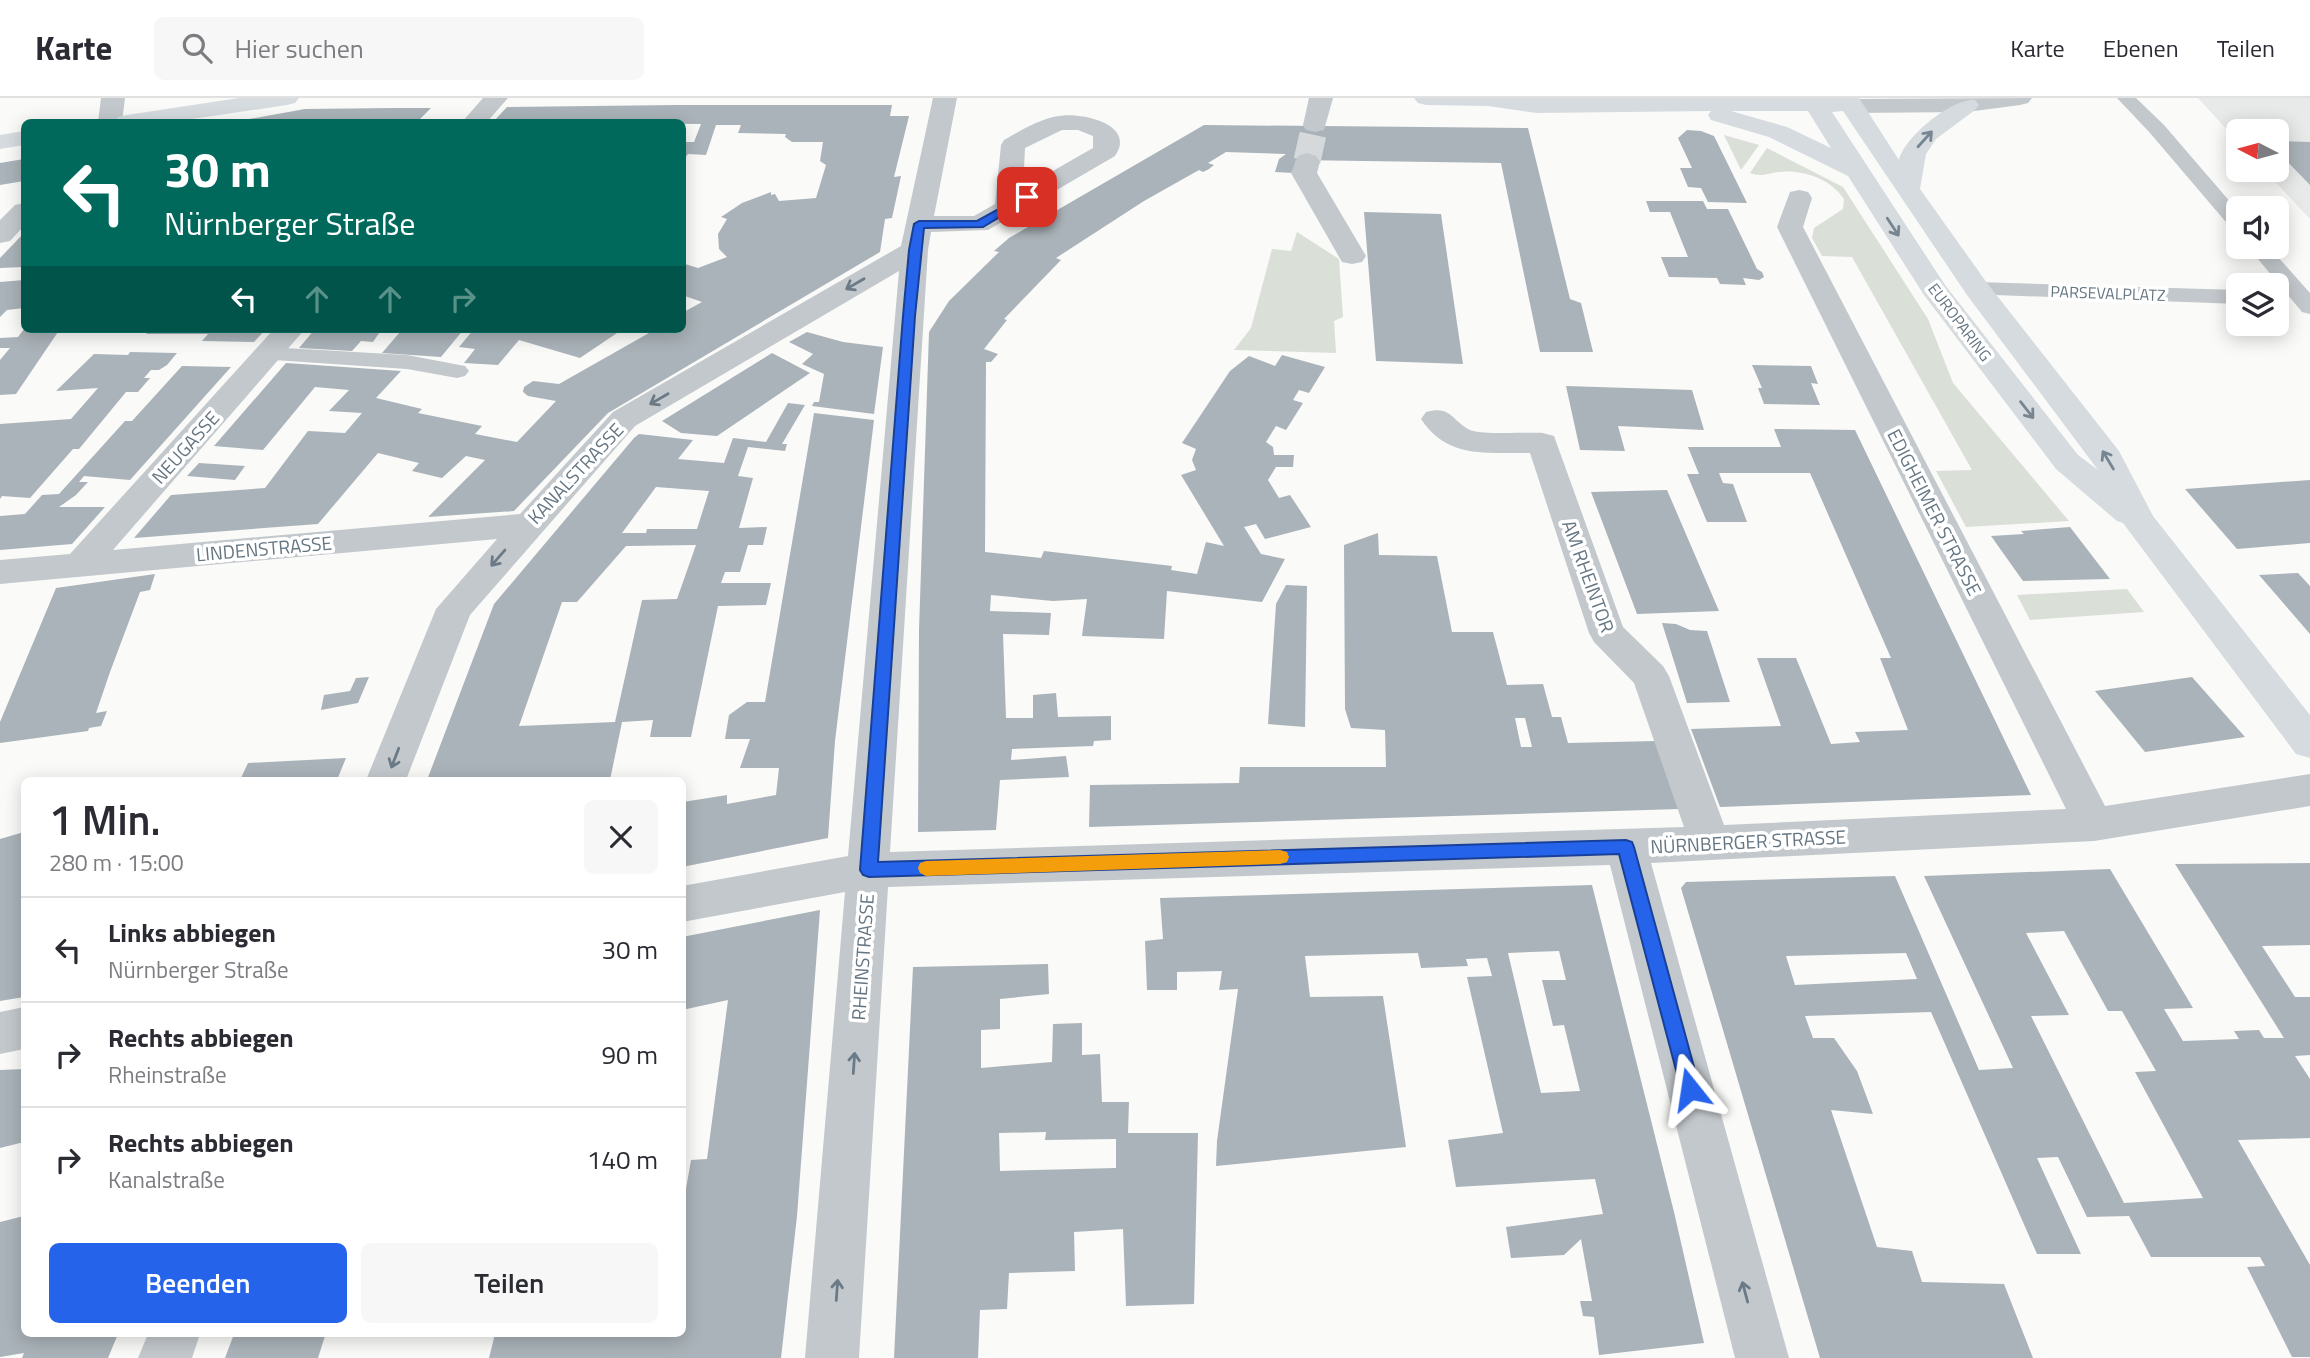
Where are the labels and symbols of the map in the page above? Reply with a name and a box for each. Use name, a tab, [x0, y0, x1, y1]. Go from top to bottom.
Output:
north arrow	[2226, 119, 2289, 182]
one-way arrow	[1917, 130, 1933, 148]
pin	[997, 167, 1057, 227]
one-way arrow	[1886, 216, 1900, 236]
one-way arrow	[846, 278, 866, 292]
street label: EUROPARING	[1923, 278, 1997, 366]
street label: PARSEVALPLATZ	[2050, 279, 2166, 307]
one-way arrow	[649, 392, 669, 406]
one-way arrow	[2020, 400, 2035, 419]
street label: NEUGASSE	[144, 404, 226, 490]
street label: KANALSTRASSE	[520, 416, 630, 530]
street label: EDIGHEIMER STRASSE	[1880, 424, 1990, 600]
one-way arrow	[2101, 450, 2115, 470]
street label: AM RHEINTOR	[1555, 516, 1623, 636]
street label: LINDENSTRASSE	[195, 528, 333, 568]
one-way arrow	[490, 549, 506, 567]
one-way arrow	[387, 746, 400, 768]
street label: NÜRNBERGER STRASSE	[1649, 821, 1847, 861]
street label: RHEINSTRASSE	[843, 893, 881, 1021]
one-way arrow	[848, 1052, 861, 1075]
position arrow	[1653, 1052, 1727, 1126]
one-way arrow	[831, 1279, 844, 1302]
one-way arrow	[1738, 1281, 1751, 1304]

